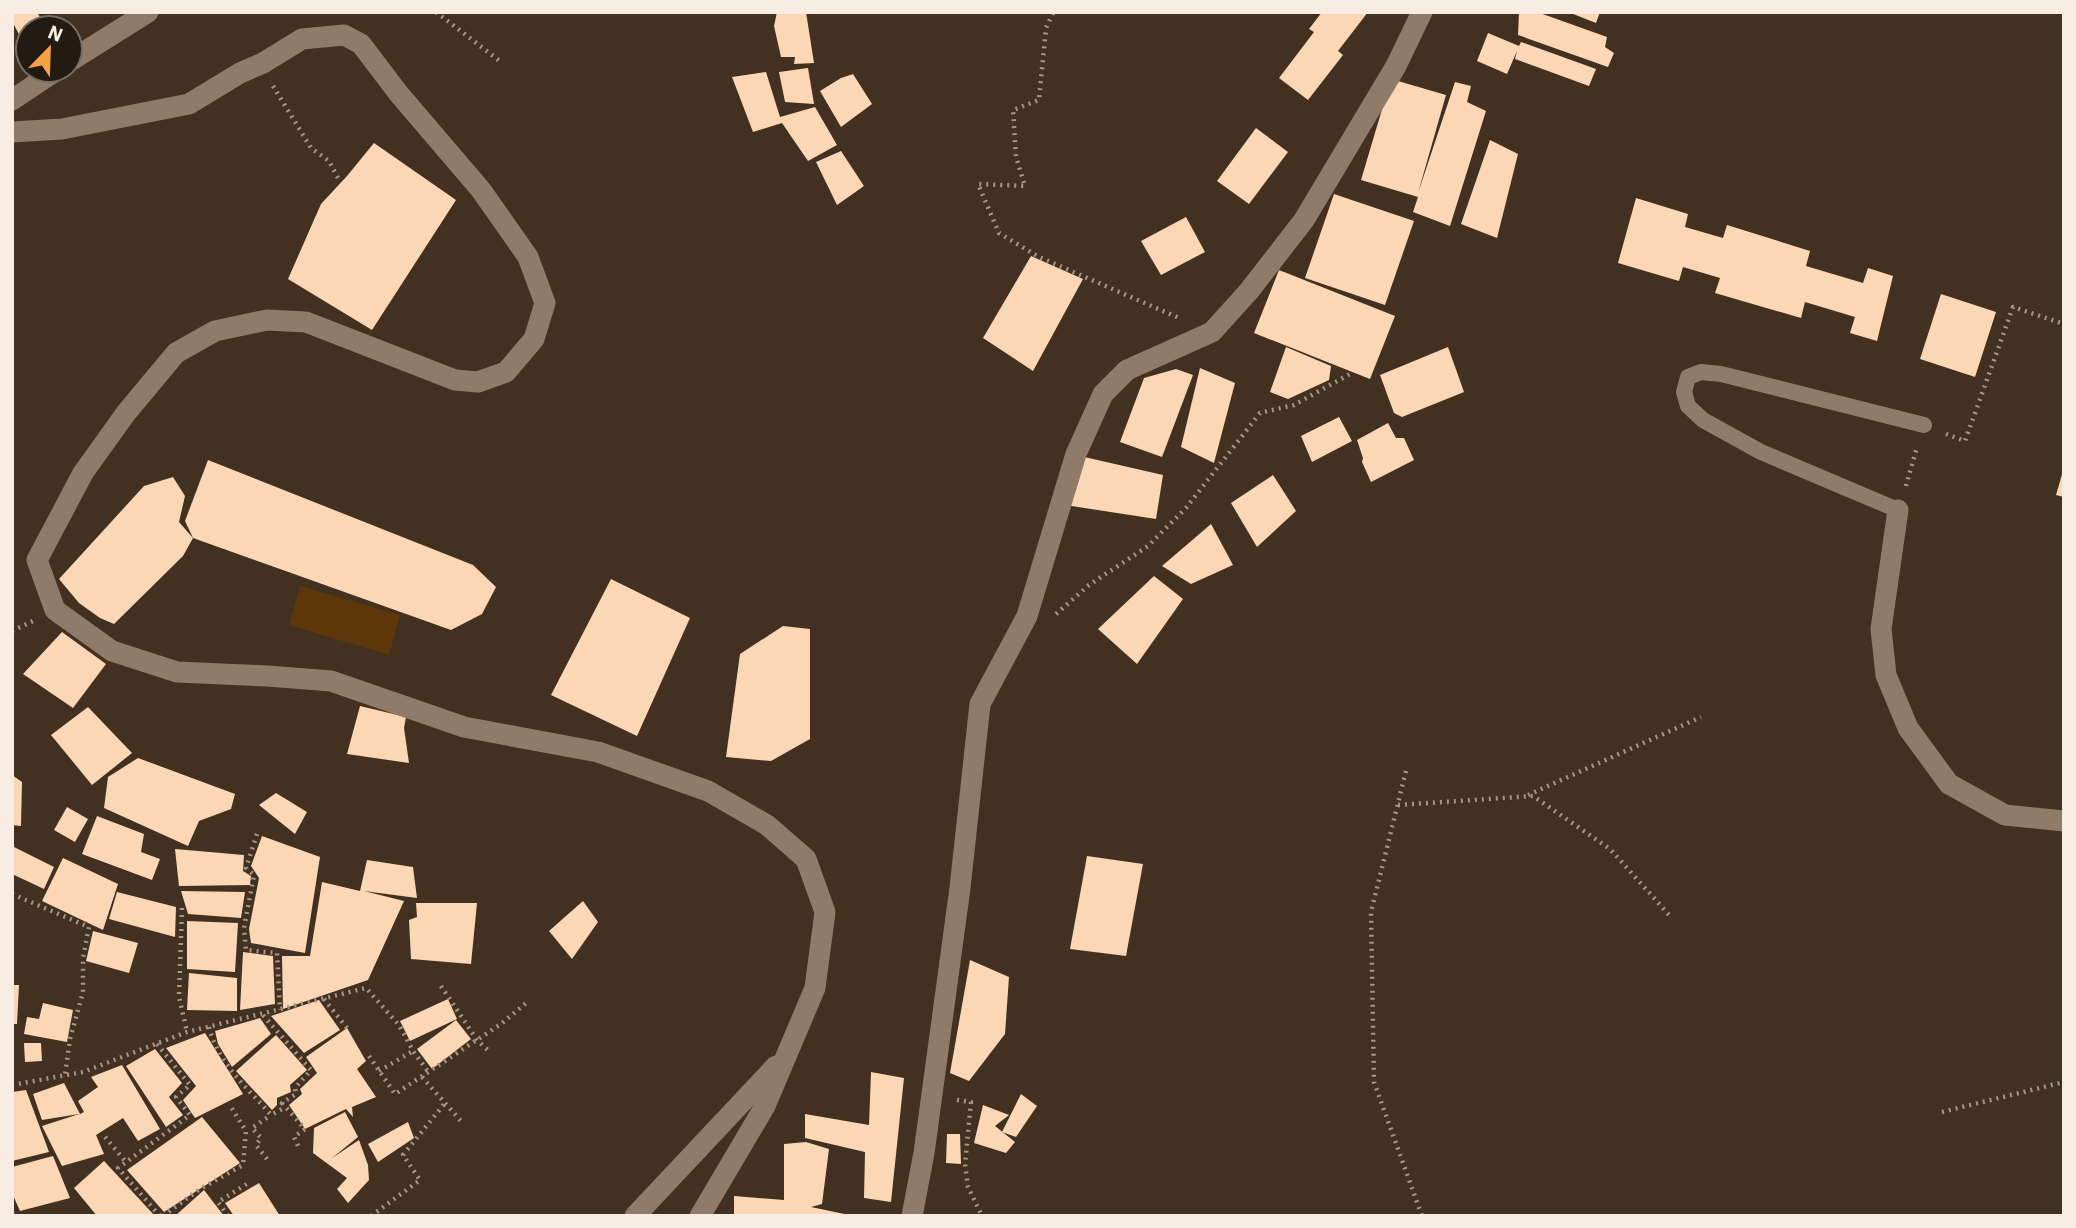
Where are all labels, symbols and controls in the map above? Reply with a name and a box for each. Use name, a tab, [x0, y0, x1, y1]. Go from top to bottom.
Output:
north arrow	[14, 14, 84, 84]
text: N	[45, 20, 67, 47]

